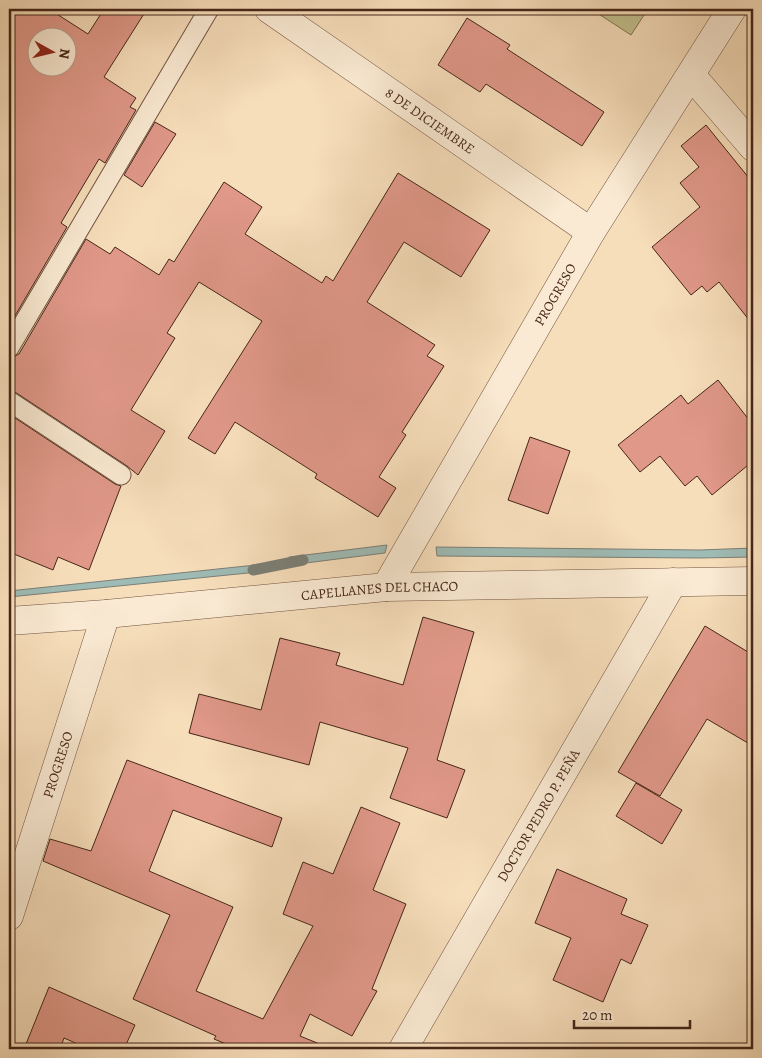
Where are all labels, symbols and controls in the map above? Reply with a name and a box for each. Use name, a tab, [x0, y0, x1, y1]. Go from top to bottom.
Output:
north arrow	[28, 28, 78, 78]
text: N	[54, 47, 74, 60]
street label: 8 DE DICIEMBRE	[381, 83, 478, 159]
street label: PROGRESO	[530, 260, 581, 329]
street label: CAPELLANES DEL CHACO	[300, 577, 459, 605]
street label: PROGRESO	[38, 729, 78, 801]
street label: DOCTOR PEDRO P. PEÑA	[493, 745, 585, 885]
scale bar	[574, 998, 691, 1030]
text: 20 m	[582, 1005, 613, 1025]

